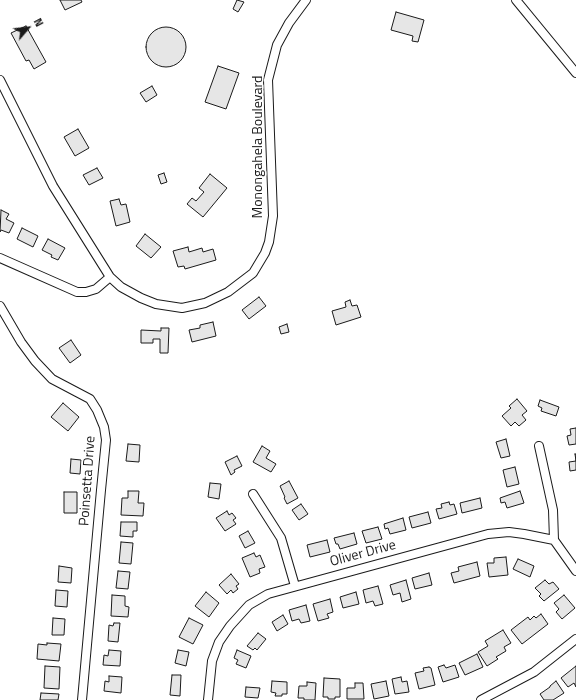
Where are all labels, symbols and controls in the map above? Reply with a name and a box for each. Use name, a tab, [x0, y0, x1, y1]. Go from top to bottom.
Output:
north arrow	[8, 8, 48, 48]
text: N	[30, 15, 47, 29]
street label: Monongahela Boulevard	[251, 76, 267, 218]
street label: Poinsetta Drive	[76, 435, 100, 527]
street label: Oliver Drive	[328, 537, 398, 571]

